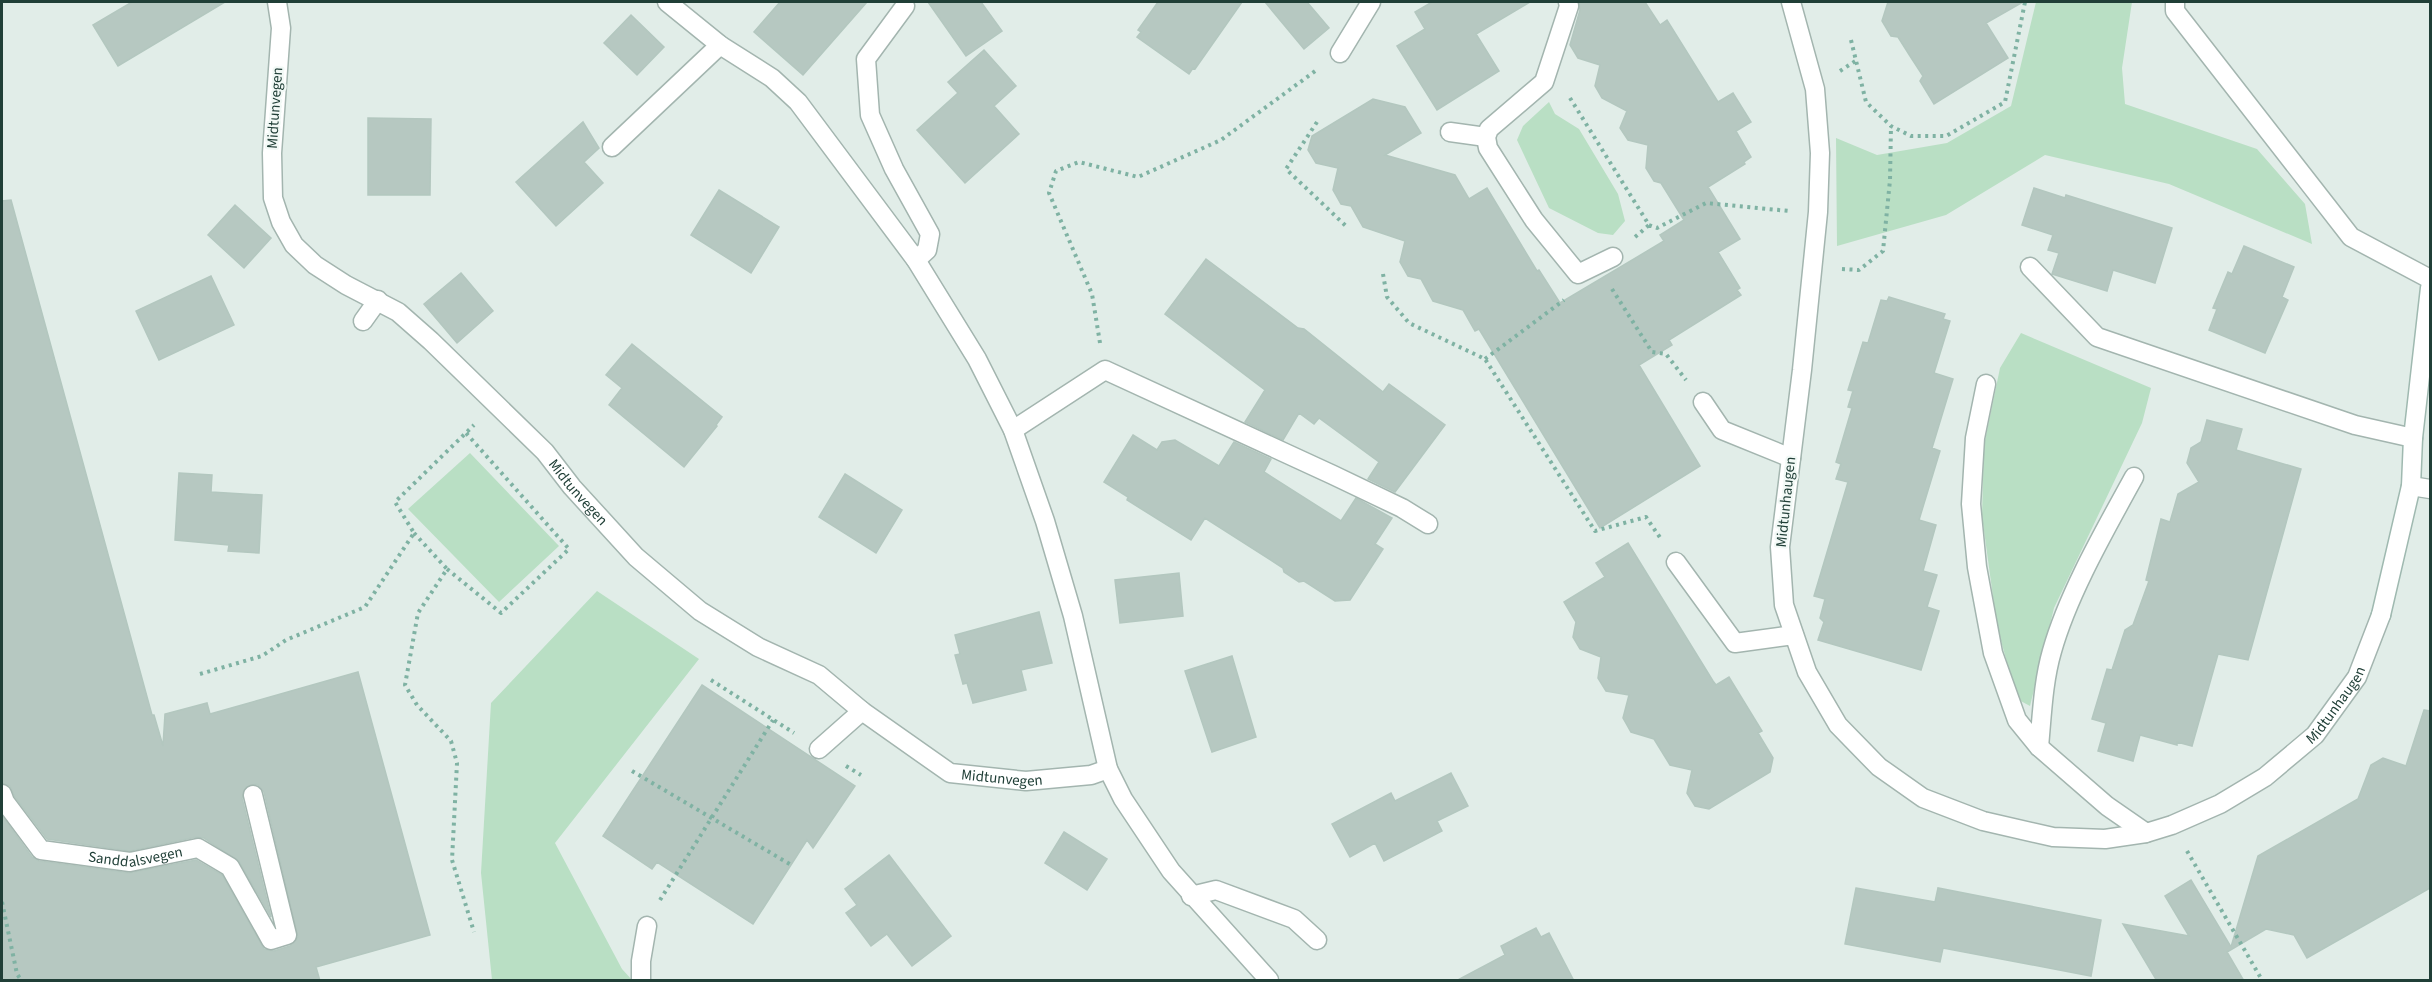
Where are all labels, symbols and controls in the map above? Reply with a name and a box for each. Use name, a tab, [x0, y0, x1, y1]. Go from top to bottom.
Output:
street label: Midtunvegen	[262, 67, 288, 149]
street label: Midtunvegen	[544, 455, 613, 530]
street label: Midtunhaugen	[1771, 456, 1801, 548]
street label: Midtunhaugen	[2301, 663, 2371, 749]
street label: Midtunvegen	[960, 764, 1044, 792]
street label: Sanddalsvegen	[87, 841, 184, 873]

